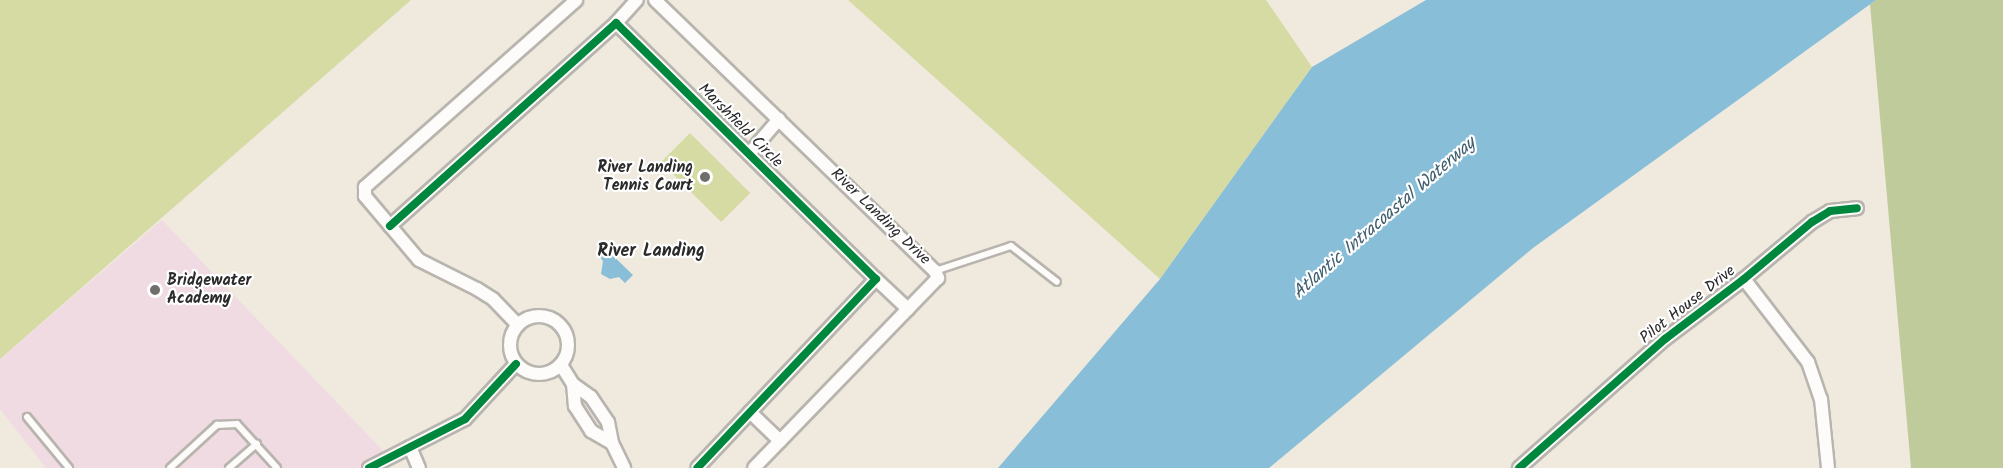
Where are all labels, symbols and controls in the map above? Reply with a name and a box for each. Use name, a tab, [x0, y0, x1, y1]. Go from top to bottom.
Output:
street label: Marshfield Circle	[694, 80, 786, 172]
water label: Atlantic Intracoastal Waterway	[1289, 134, 1481, 304]
place label: River Landing Tennis Court	[598, 158, 693, 196]
street label: River Landing Drive	[826, 164, 934, 270]
marker: River Landing Tennis Court	[698, 170, 712, 184]
district label: River Landing	[597, 241, 705, 263]
street label: Pilot House Drive	[1636, 262, 1740, 348]
place label: Bridgewater Academy	[167, 271, 251, 309]
marker: Bridgewater Academy	[148, 283, 162, 297]

